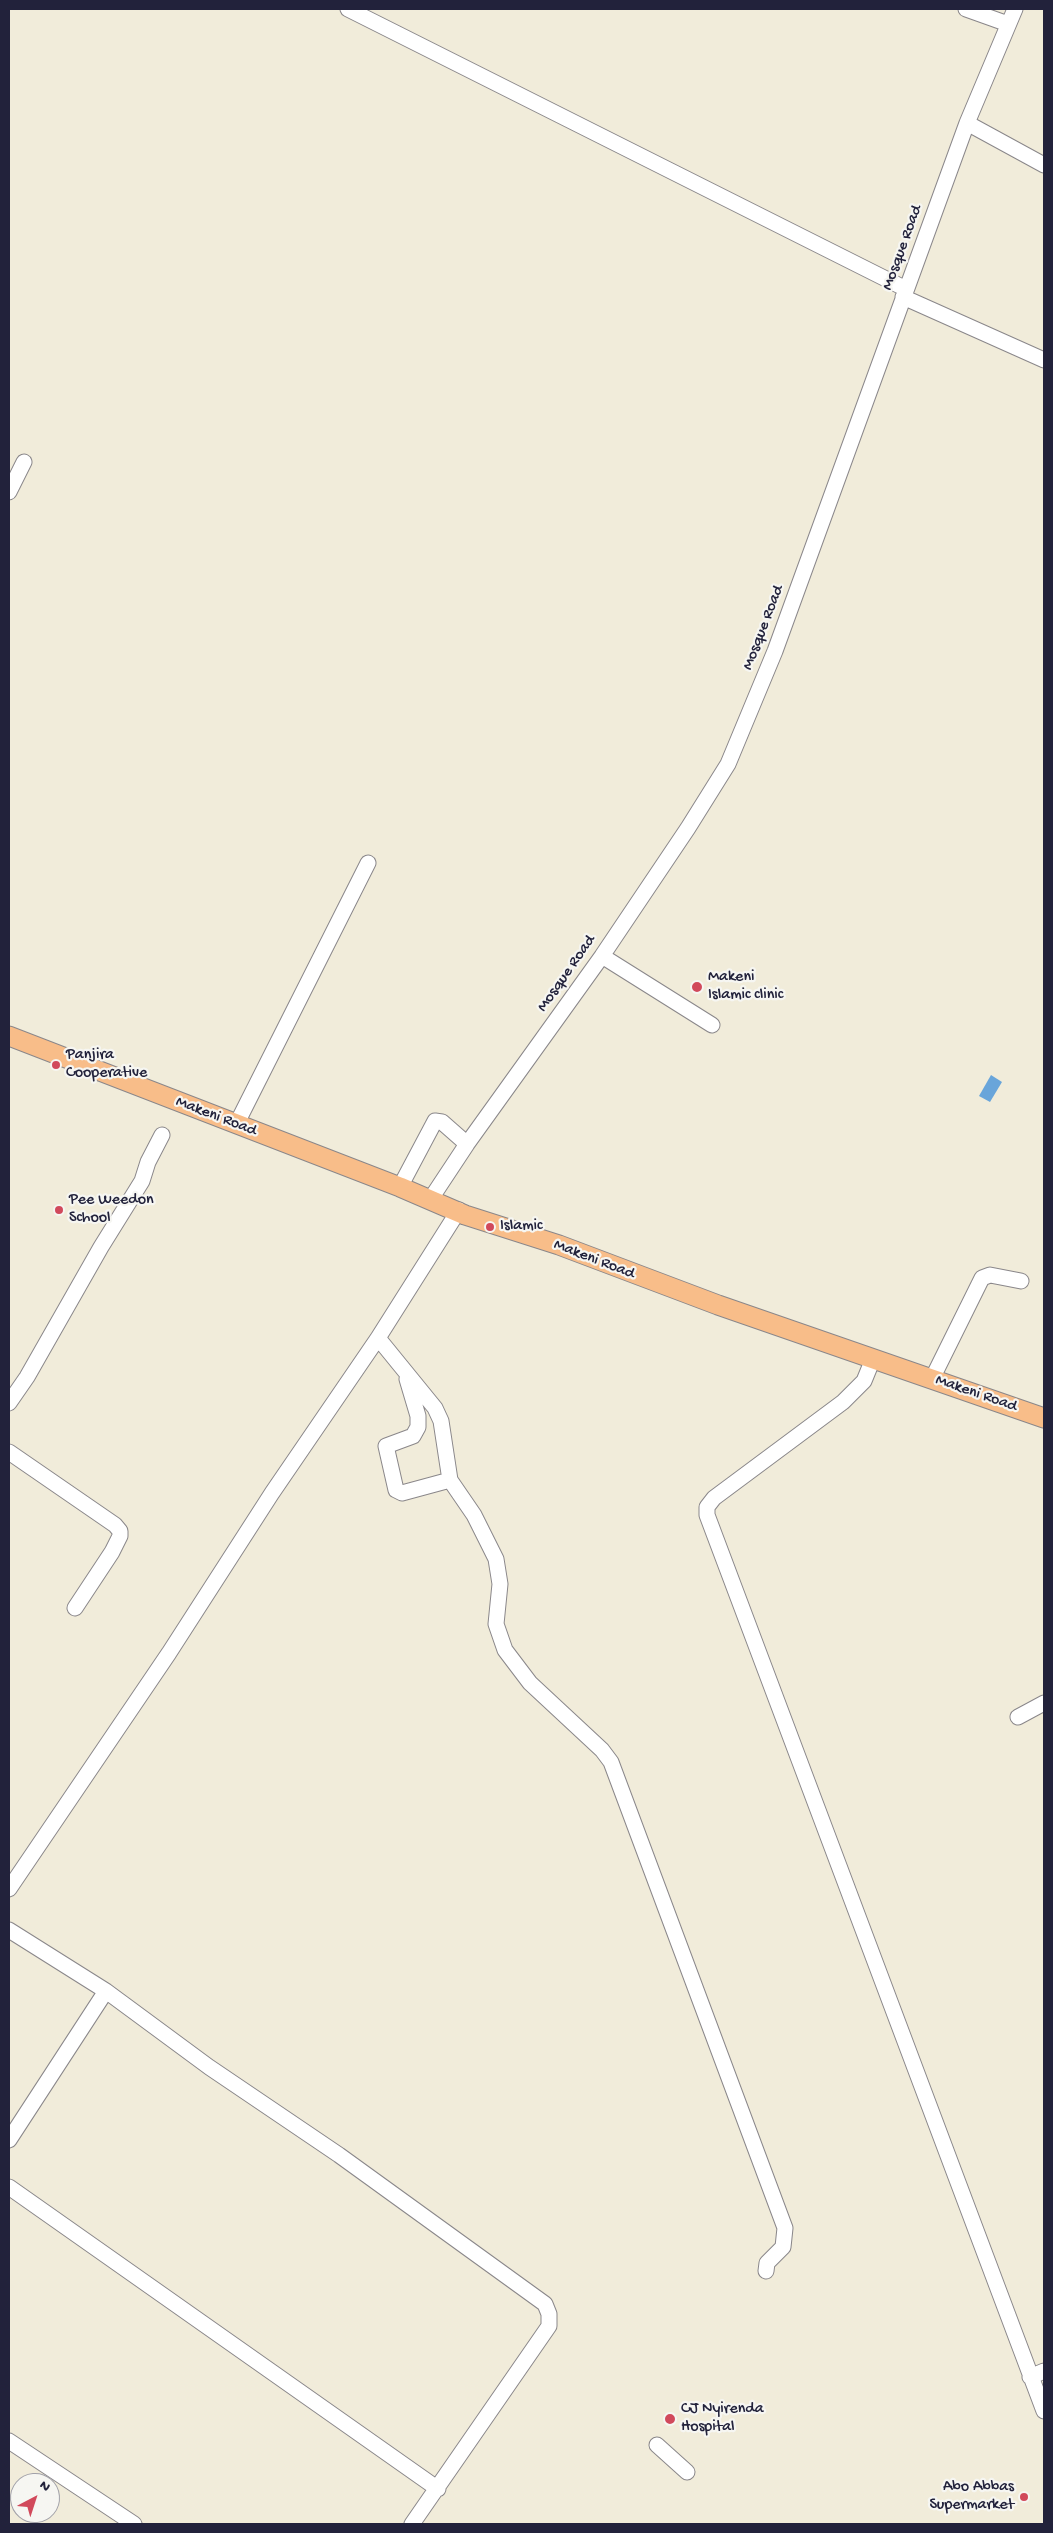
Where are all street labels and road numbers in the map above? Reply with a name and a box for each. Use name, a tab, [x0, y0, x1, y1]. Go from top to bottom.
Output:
street label: Mosque Road	[879, 203, 927, 293]
street label: Mosque Road	[739, 583, 789, 673]
street label: Mosque Road	[534, 932, 600, 1016]
street label: Makeni Road	[173, 1093, 259, 1141]
street label: Makeni Road	[551, 1236, 637, 1284]
street label: Makeni Road	[933, 1371, 1019, 1417]

